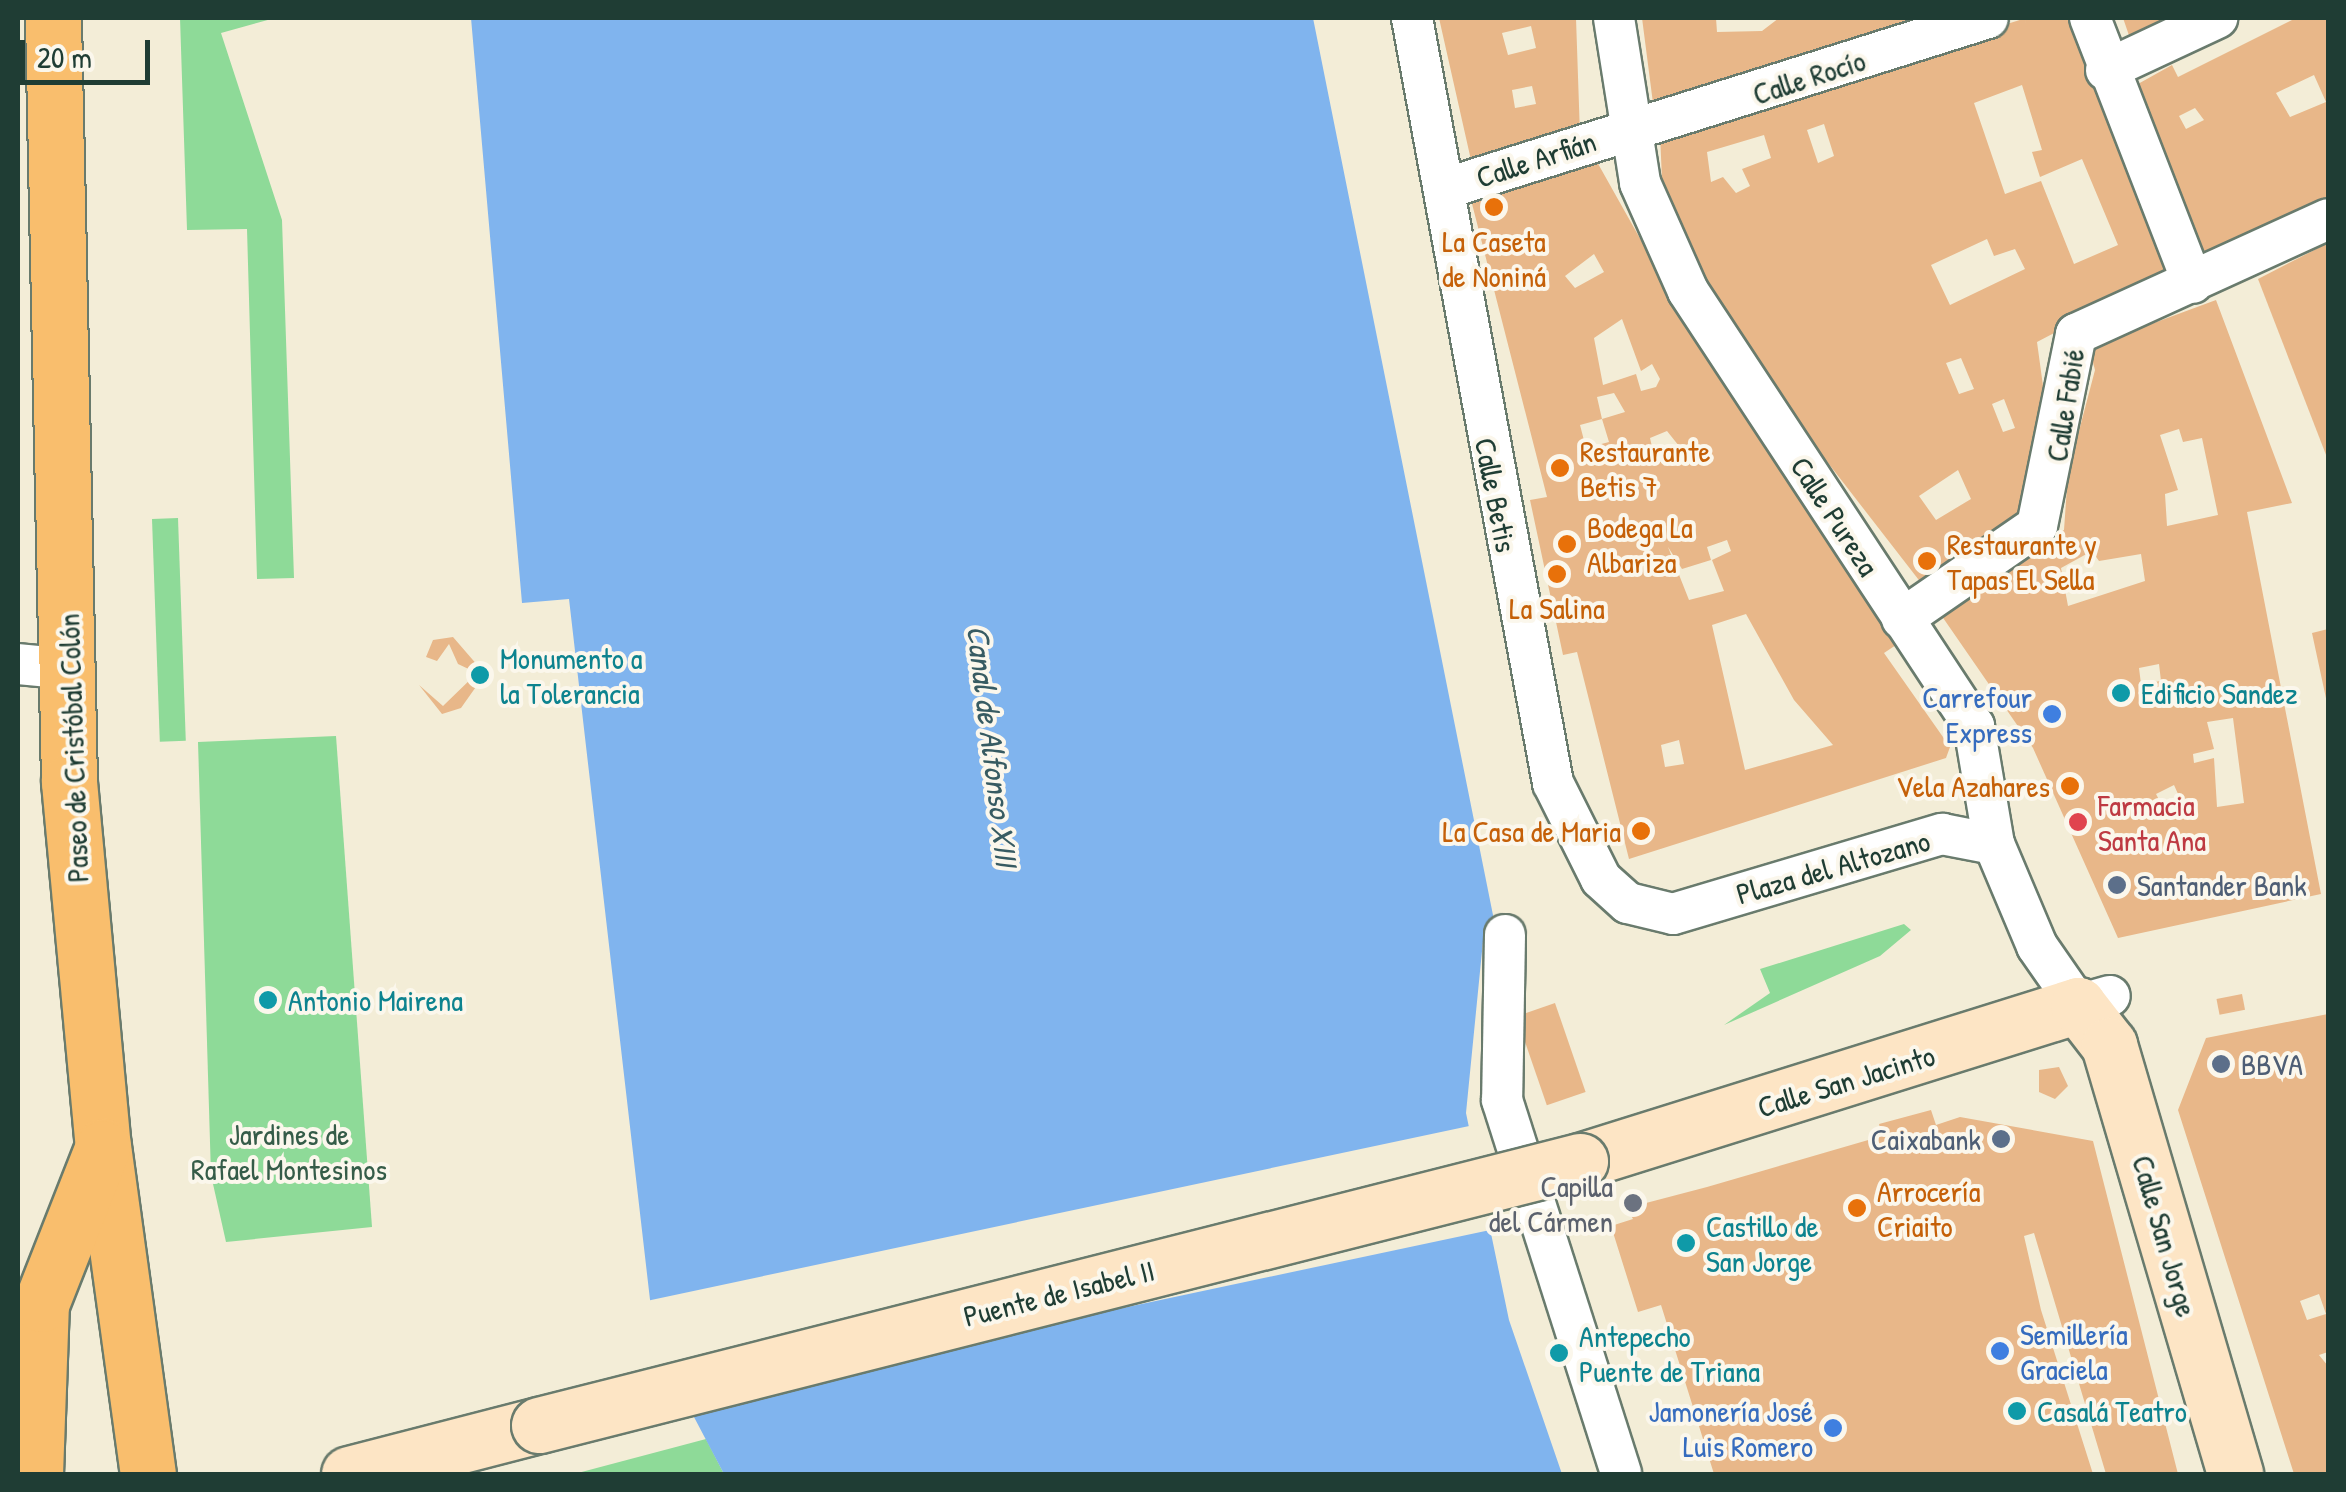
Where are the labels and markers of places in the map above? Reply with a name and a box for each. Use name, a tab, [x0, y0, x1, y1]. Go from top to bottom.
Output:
marker: La Caseta de Noniná	[1483, 196, 1505, 218]
place label: La Caseta de Noniná	[1442, 223, 1546, 294]
place label: Restaurante Betis 7	[1580, 433, 1710, 504]
marker: Restaurante Betis 7	[1549, 457, 1571, 479]
place label: Bodega La Albariza	[1587, 509, 1693, 580]
place label: Restaurante y Tapas El Sella	[1947, 526, 2097, 596]
marker: Bodega La Albariza	[1556, 533, 1578, 555]
marker: Restaurante y Tapas El Sella	[1916, 550, 1938, 572]
marker: La Salina	[1546, 563, 1568, 585]
place label: La Salina	[1509, 590, 1605, 626]
place label: Monumento a la Tolerancia	[500, 640, 642, 710]
marker: Monumento a la Tolerancia	[469, 664, 491, 686]
place label: Edificio Sandez	[2141, 675, 2298, 711]
place label: Carrefour Express	[1922, 679, 2032, 750]
marker: Edificio Sandez	[2110, 682, 2132, 704]
marker: Carrefour Express	[2041, 703, 2063, 725]
place label: Vela Azahares	[1896, 768, 2050, 804]
marker: Vela Azahares	[2059, 775, 2081, 797]
place label: Farmacia Santa Ana	[2098, 787, 2206, 858]
marker: Farmacia Santa Ana	[2067, 811, 2089, 833]
place label: La Casa de Maria	[1443, 813, 1621, 849]
marker: La Casa de Maria	[1630, 820, 1652, 842]
place label: Santander Bank	[2137, 867, 2307, 903]
marker: Santander Bank	[2106, 874, 2128, 896]
place label: Antonio Mairena	[288, 982, 463, 1018]
marker: Antonio Mairena	[257, 989, 279, 1011]
place label: BBVA	[2241, 1046, 2303, 1082]
marker: BBVA	[2210, 1053, 2232, 1075]
place label: Caixabank	[1871, 1121, 1981, 1157]
marker: Caixabank	[1990, 1128, 2012, 1150]
place label: Capilla del Cármen	[1489, 1168, 1613, 1238]
place label: Arrocería Criaito	[1877, 1173, 1980, 1244]
marker: Capilla del Cármen	[1622, 1192, 1644, 1214]
marker: Arrocería Criaito	[1846, 1197, 1868, 1219]
place label: Castillo de San Jorge	[1706, 1208, 1818, 1278]
marker: Castillo de San Jorge	[1675, 1232, 1697, 1254]
place label: Semillería Graciela	[2020, 1316, 2128, 1386]
place label: Antepecho Puente de Triana	[1579, 1318, 1760, 1388]
marker: Semillería Graciela	[1989, 1340, 2011, 1362]
marker: Antepecho Puente de Triana	[1548, 1342, 1570, 1364]
place label: Jamonería José Luis Romero	[1649, 1393, 1813, 1464]
place label: Casalá Teatro	[2037, 1393, 2187, 1429]
marker: Casalá Teatro	[2006, 1400, 2028, 1422]
marker: Jamonería José Luis Romero	[1822, 1417, 1844, 1439]

